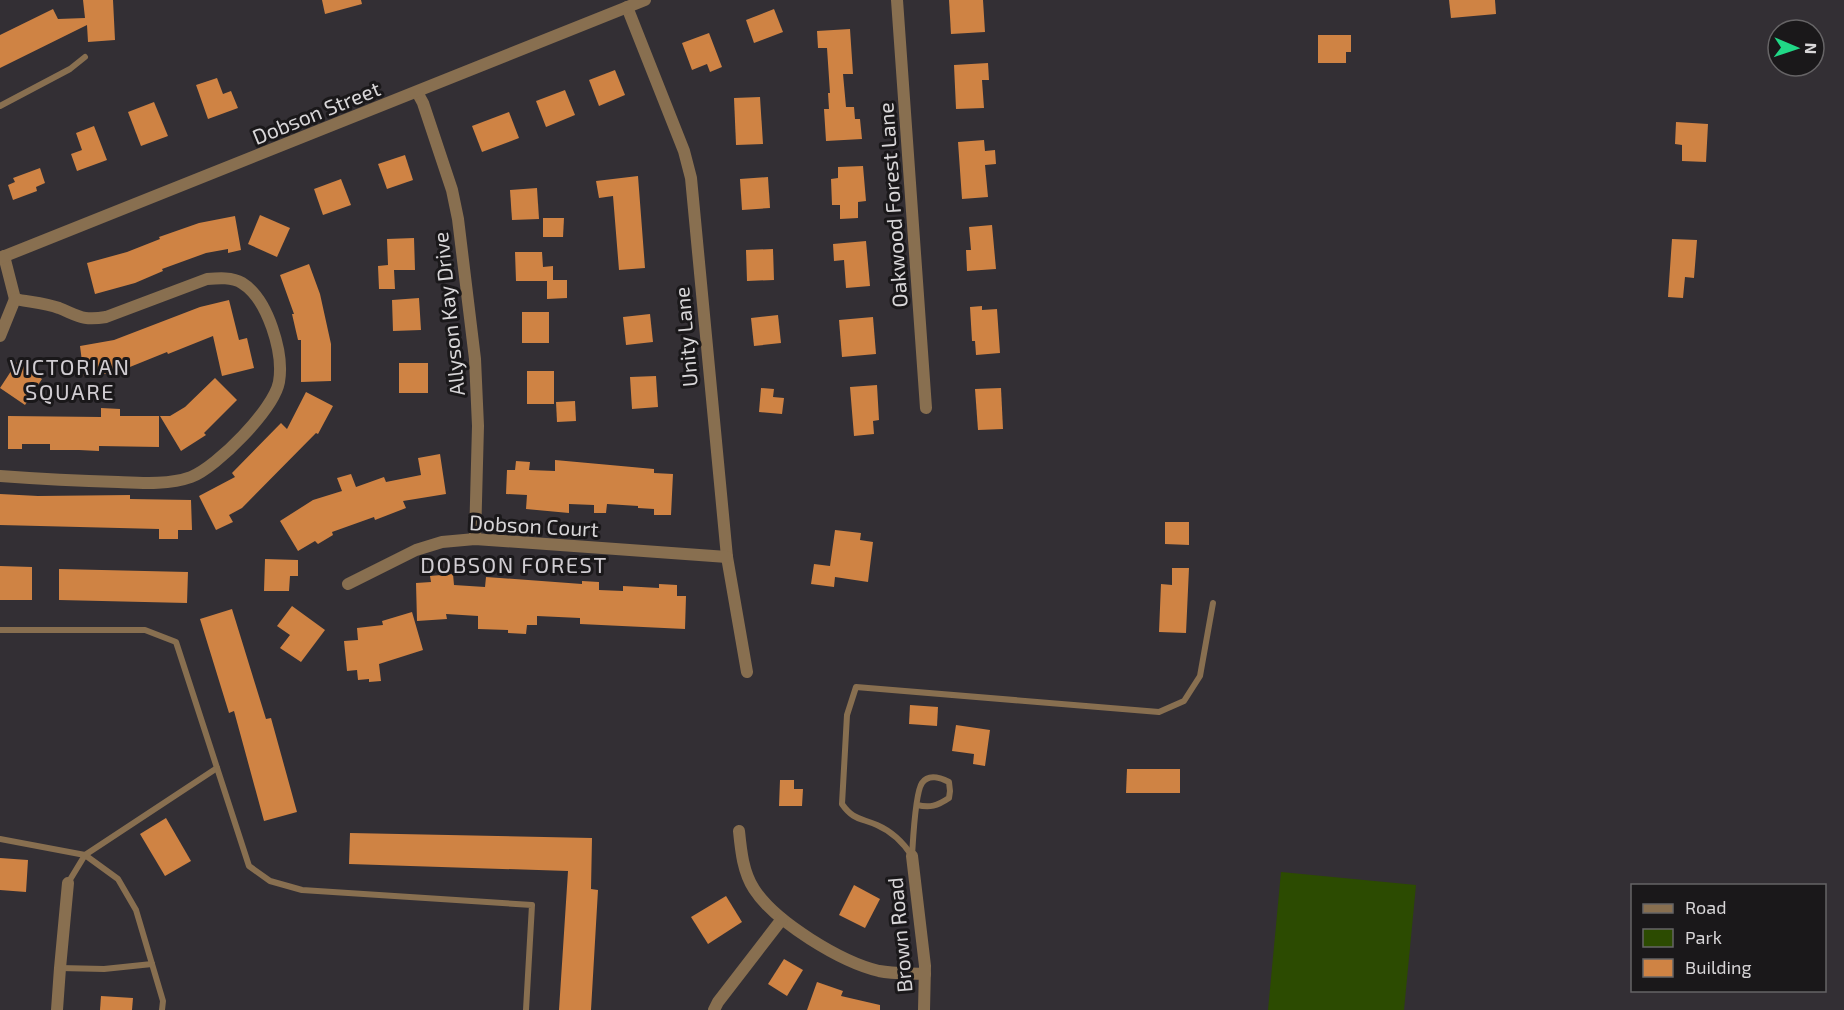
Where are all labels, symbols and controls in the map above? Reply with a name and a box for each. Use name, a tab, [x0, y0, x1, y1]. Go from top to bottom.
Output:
north arrow	[1766, 18, 1826, 78]
text: N	[1802, 42, 1821, 55]
street label: Dobson Street	[248, 75, 384, 149]
street label: Oakwood Forest Lane	[872, 102, 912, 308]
street label: Allyson Kay Drive	[427, 231, 469, 397]
street label: Unity Lane	[668, 286, 702, 388]
district label: VICTORIAN SQUARE	[10, 353, 130, 405]
street label: Dobson Court	[469, 509, 599, 541]
district label: DOBSON FOREST	[420, 551, 608, 577]
street label: Brown Road	[882, 876, 916, 994]
legend	[1631, 884, 1826, 992]
text: Road	[1685, 896, 1726, 918]
text: Park	[1685, 926, 1722, 948]
text: Building	[1685, 956, 1752, 978]

